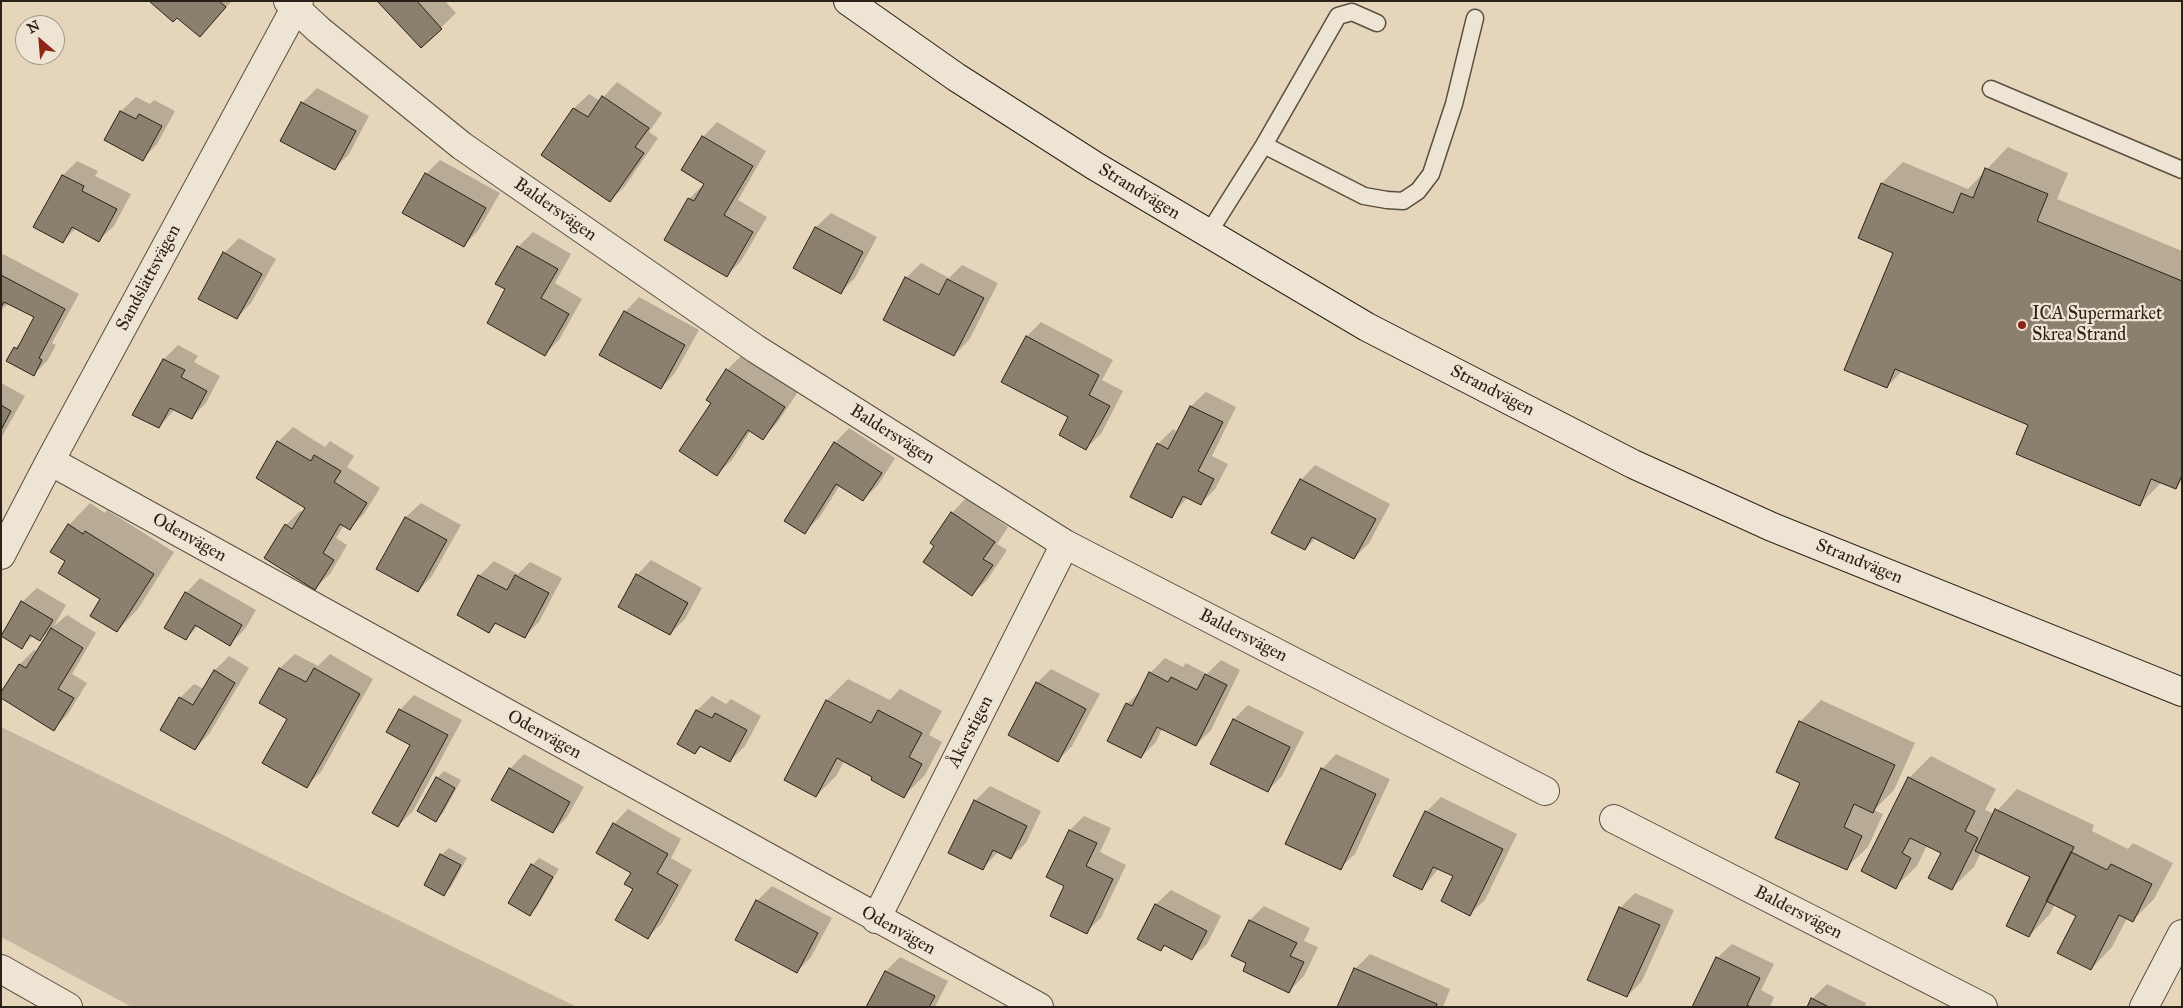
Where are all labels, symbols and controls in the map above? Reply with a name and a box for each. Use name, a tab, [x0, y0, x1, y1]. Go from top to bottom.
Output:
north arrow	[15, 15, 65, 65]
text: N	[24, 17, 43, 37]
street label: Strandvägen	[1094, 159, 1184, 225]
street label: Baldersvägen	[509, 174, 601, 246]
street label: Sandslättsvägen	[112, 221, 186, 335]
place label: ICA Supermarket Skrea Strand	[2032, 304, 2162, 346]
marker: ICA Supermarket Skrea Strand	[2016, 319, 2028, 331]
street label: Strandvägen	[1446, 361, 1538, 421]
street label: Baldersvägen	[846, 400, 938, 470]
street label: Odenvägen	[148, 509, 230, 567]
street label: Strandvägen	[1812, 535, 1906, 589]
street label: Baldersvägen	[1195, 605, 1291, 667]
street label: Åkerstigen	[944, 692, 998, 772]
street label: Odenvägen	[503, 706, 585, 764]
street label: Baldersvägen	[1750, 882, 1846, 944]
street label: Odenvägen	[857, 902, 939, 960]

